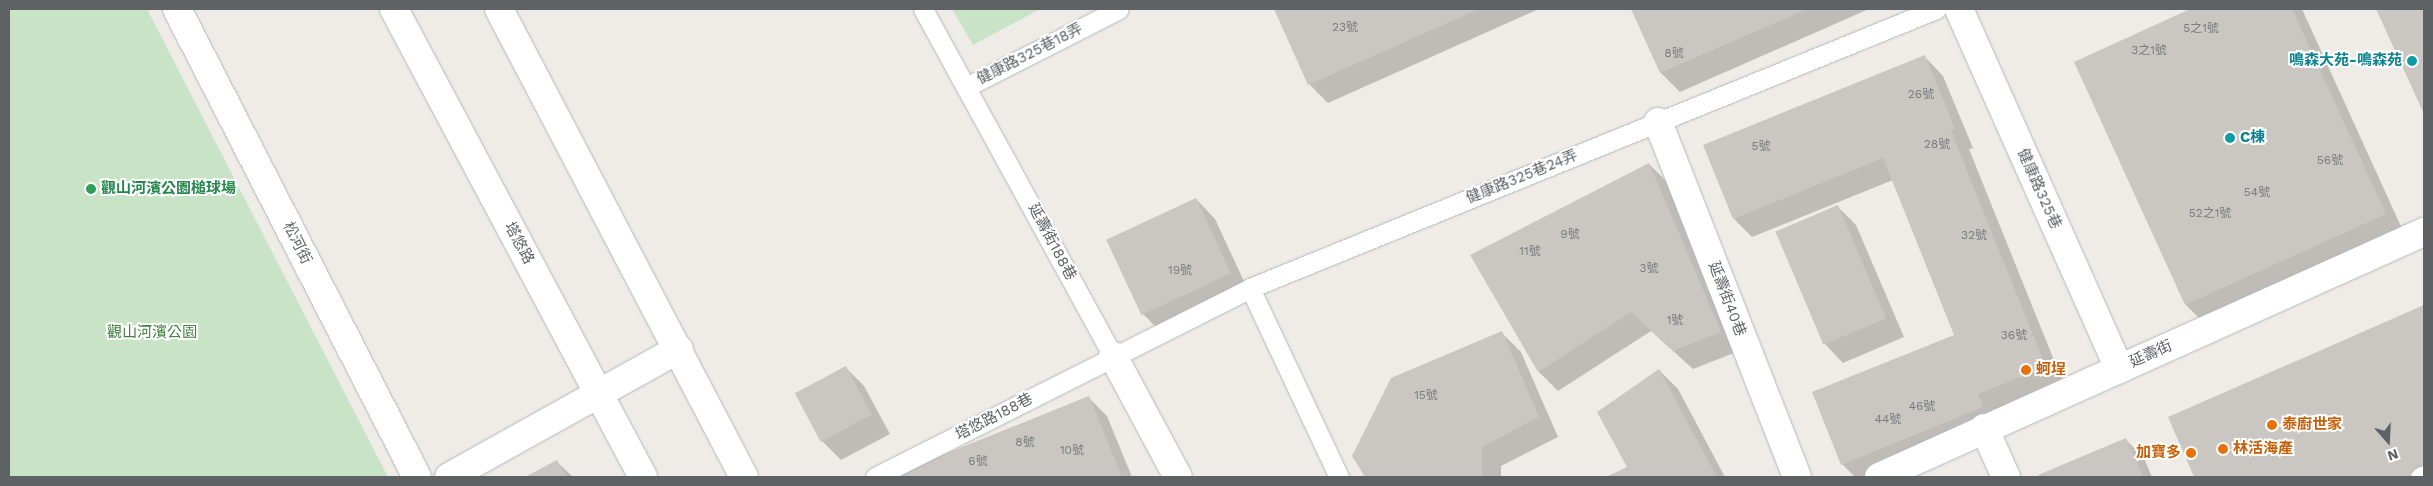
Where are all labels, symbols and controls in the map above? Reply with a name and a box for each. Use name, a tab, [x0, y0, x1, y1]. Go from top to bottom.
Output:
street label: 健康路325巷18弄	[974, 20, 1086, 88]
house number: 23號	[1332, 21, 1358, 35]
house number: 5之1號	[2183, 22, 2219, 36]
house number: 3之1號	[2131, 44, 2167, 58]
house number: 8號	[1664, 47, 1684, 61]
place label: 鳴森大苑-鳴森苑	[2289, 52, 2402, 70]
marker: 鳴森大苑-鳴森苑	[2406, 55, 2418, 67]
house number: 26號	[1908, 88, 1934, 102]
place label: C棟	[2240, 129, 2265, 147]
marker: C棟	[2224, 132, 2236, 144]
house number: 28號	[1924, 138, 1950, 152]
house number: 5號	[1752, 140, 1770, 154]
street label: 健康路325巷24弄	[1464, 146, 1580, 208]
street label: 健康路325巷	[2013, 146, 2065, 232]
house number: 56號	[2317, 154, 2343, 168]
place label: 觀山河濱公園槌球場	[101, 180, 236, 198]
marker: 觀山河濱公園槌球場	[85, 183, 97, 195]
house number: 54號	[2244, 186, 2270, 200]
street label: 延壽街188巷	[1024, 201, 1080, 283]
house number: 52之1號	[2189, 207, 2231, 221]
street label: 松河街	[279, 219, 315, 267]
street label: 塔悠路	[500, 219, 538, 267]
house number: 9號	[1560, 228, 1580, 242]
house number: 32號	[1961, 229, 1987, 243]
house number: 11號	[1519, 245, 1541, 259]
street label: 延壽街40巷	[1705, 259, 1749, 339]
house number: 3號	[1640, 262, 1658, 276]
house number: 19號	[1168, 264, 1192, 278]
house number: 1號	[1667, 314, 1683, 328]
park label: 觀山河濱公園	[107, 324, 197, 342]
house number: 36號	[2001, 329, 2027, 343]
street label: 延壽街	[2127, 337, 2175, 371]
place label: 蚵埕	[2036, 361, 2066, 379]
marker: 蚵埕	[2020, 364, 2032, 376]
house number: 15號	[1414, 389, 1438, 403]
street label: 塔悠路188巷	[952, 390, 1036, 444]
house number: 46號	[1909, 400, 1935, 414]
house number: 44號	[1875, 413, 1901, 427]
place label: 泰廚世家	[2282, 416, 2342, 434]
north arrow	[2363, 416, 2413, 466]
marker: 泰廚世家	[2266, 419, 2278, 431]
house number: 8號	[1015, 436, 1035, 450]
place label: 林活海產	[2233, 440, 2293, 458]
marker: 林活海產	[2217, 443, 2229, 455]
house number: 10號	[1060, 444, 1084, 458]
place label: 加寶多	[2136, 444, 2181, 462]
text: N	[2385, 446, 2400, 464]
marker: 加寶多	[2185, 447, 2197, 459]
house number: 6號	[968, 455, 988, 469]

